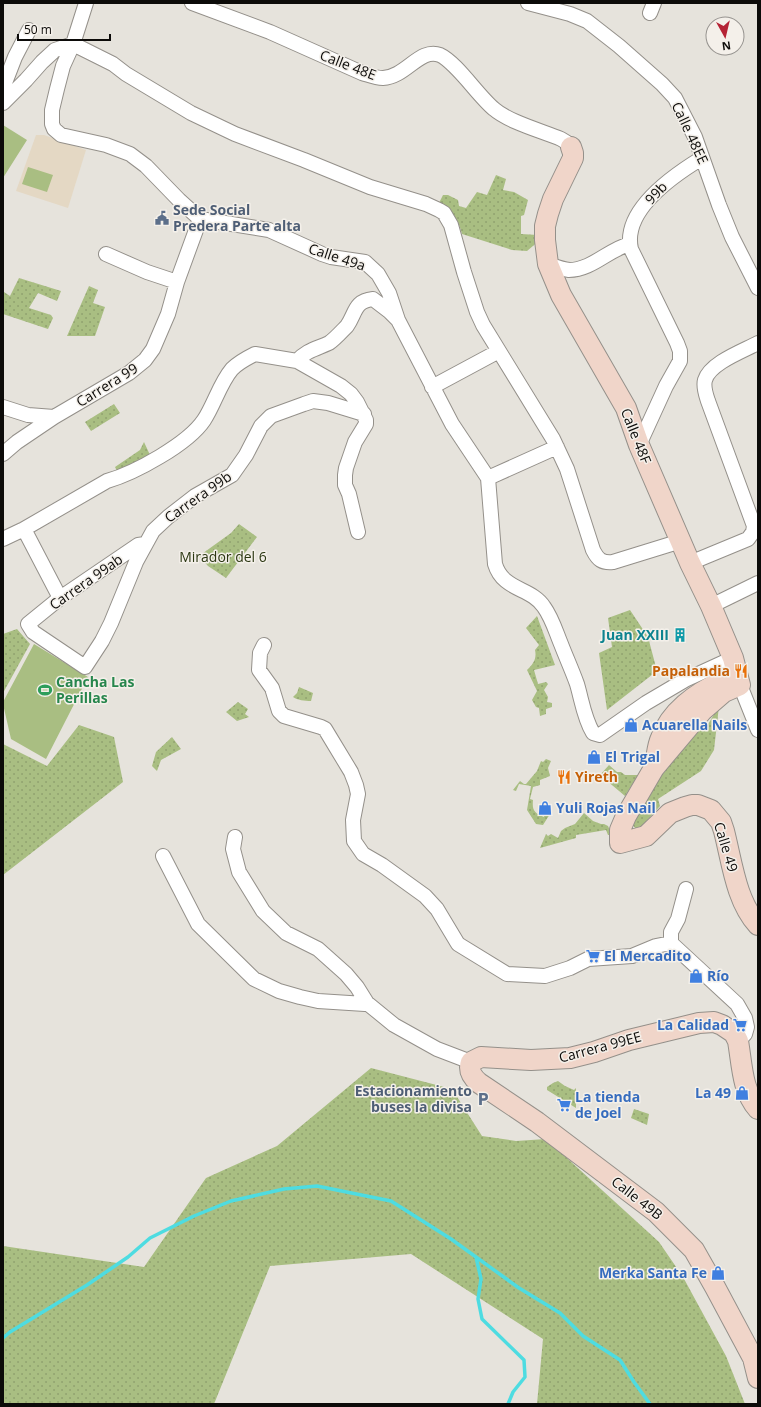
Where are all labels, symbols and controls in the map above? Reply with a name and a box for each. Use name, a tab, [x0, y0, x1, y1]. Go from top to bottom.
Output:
scale bar	[18, 16, 110, 42]
north arrow	[705, 16, 745, 56]
text: 50 m	[24, 21, 52, 38]
text: N	[721, 38, 732, 54]
street label: Calle 48E	[317, 45, 379, 84]
street label: Calle 48EE	[668, 99, 713, 167]
street label: 99b	[640, 177, 671, 208]
place label: Sede Social Predera Parte alta	[173, 200, 301, 235]
public building icon: Sede Social Predera Parte alta	[154, 210, 170, 226]
street label: Calle 49a	[306, 238, 368, 275]
street label: Carrera 99	[72, 358, 141, 411]
street label: Calle 48F	[617, 405, 656, 466]
street label: Carrera 99b	[160, 467, 235, 527]
park label: Mirador del 6	[179, 547, 267, 566]
street label: Carrera 99ab	[45, 549, 126, 614]
place label: Juan XXIII	[599, 625, 669, 644]
building icon: Juan XXIII	[672, 627, 688, 643]
place label: Papalandia	[652, 661, 730, 680]
restaurant icon: Papalandia	[733, 663, 749, 679]
place label: Cancha Las Perillas	[56, 672, 134, 707]
sports icon: Cancha Las Perillas	[37, 682, 53, 698]
place label: Acuarella Nails	[642, 715, 747, 734]
shop icon: Acuarella Nails	[623, 717, 639, 733]
place label: El Trigal	[605, 747, 660, 766]
shop icon: El Trigal	[586, 749, 602, 765]
place label: Yireth	[575, 767, 618, 786]
restaurant icon: Yireth	[556, 769, 572, 785]
place label: Yuli Rojas Nail	[556, 798, 656, 817]
shop icon: Yuli Rojas Nail	[537, 800, 553, 816]
street label: Calle 49	[710, 820, 743, 874]
place label: El Mercadito	[604, 946, 691, 965]
supermarket icon: El Mercadito	[585, 948, 601, 964]
place label: Río	[707, 966, 730, 985]
shop icon: Río	[688, 968, 704, 984]
place label: La Calidad	[657, 1015, 729, 1034]
supermarket icon: La Calidad	[732, 1017, 748, 1033]
street label: Carrera 99EE	[557, 1026, 643, 1067]
place label: Estacionamiento buses la divisa	[355, 1081, 472, 1116]
place label: La 49	[695, 1083, 731, 1102]
shop icon: La 49	[734, 1085, 750, 1101]
place label: La tienda de Joel	[575, 1087, 640, 1122]
parking icon: Estacionamiento buses la divisa	[475, 1091, 491, 1107]
supermarket icon: La tienda de Joel	[556, 1097, 572, 1113]
street label: Calle 49B	[608, 1172, 667, 1224]
place label: Merka Santa Fe	[599, 1263, 707, 1282]
shop icon: Merka Santa Fe	[710, 1265, 726, 1281]

